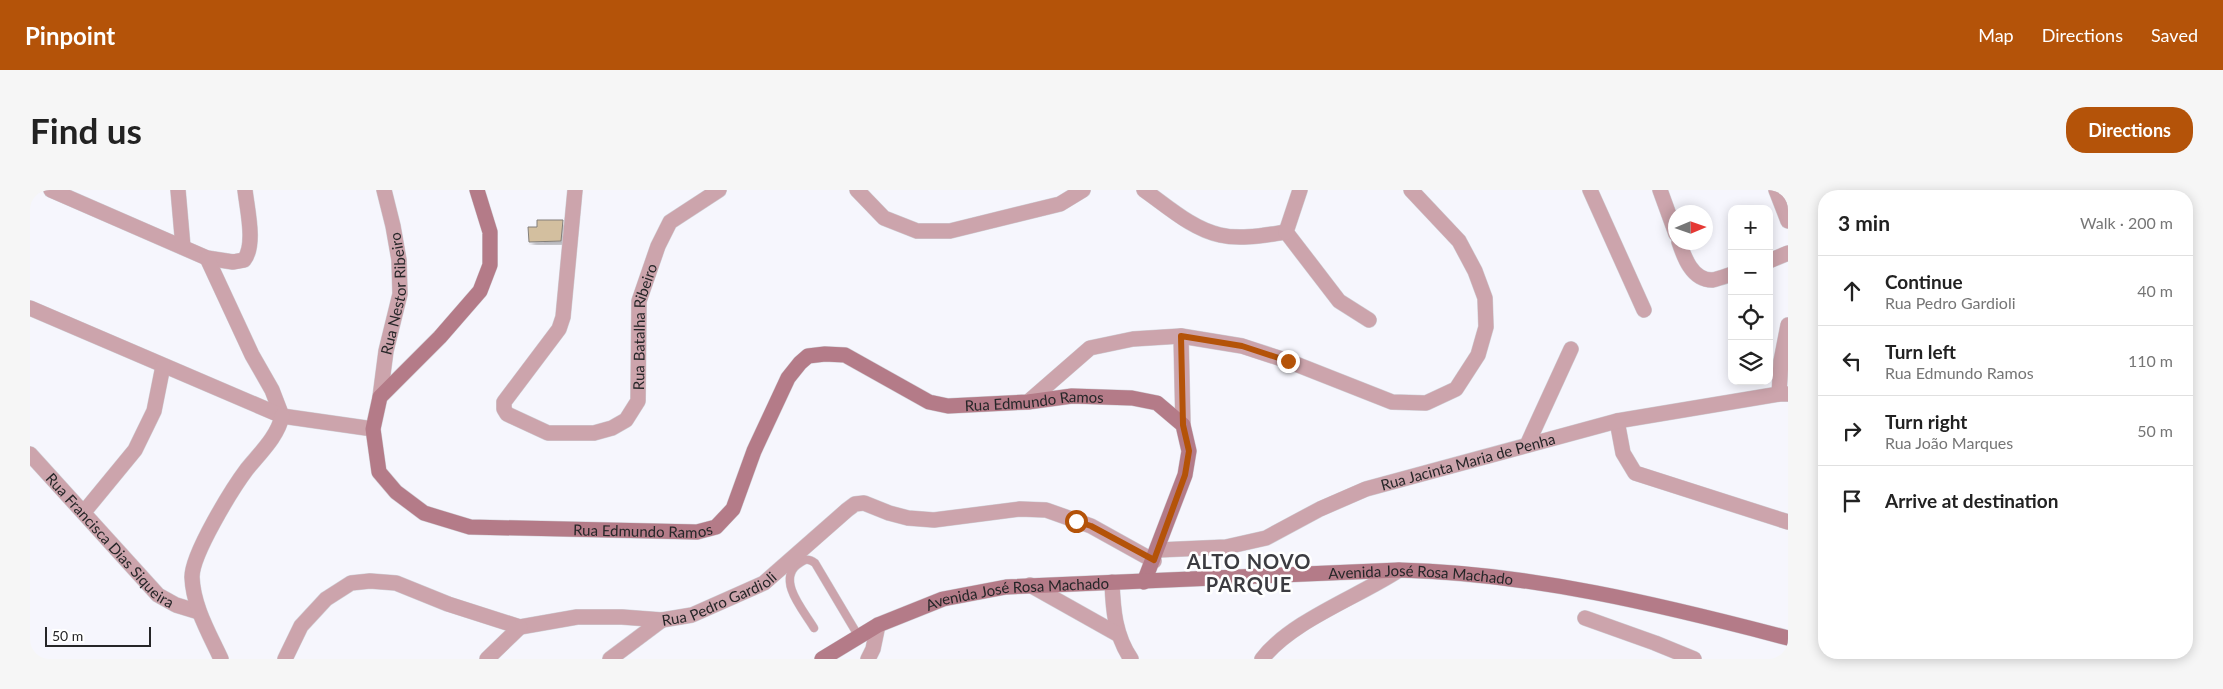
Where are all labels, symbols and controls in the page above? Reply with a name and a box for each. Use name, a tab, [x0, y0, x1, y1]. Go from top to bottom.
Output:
text: Pinpoint	[25, 21, 115, 50]
text: Map	[1978, 24, 2014, 46]
text: Directions	[2042, 24, 2123, 46]
text: Saved	[2151, 24, 2198, 46]
button: Directions	[2066, 107, 2193, 153]
text: Find us	[30, 109, 142, 151]
north arrow	[1668, 205, 1713, 250]
map controls	[1728, 205, 1773, 385]
button: +	[1728, 205, 1773, 250]
text: 3 min	[1838, 210, 1890, 235]
text: Walk · 200 m	[2080, 213, 2173, 232]
street label: Rua Nestor Ribeiro	[376, 231, 409, 356]
button: −	[1728, 250, 1773, 295]
street label: Rua Batalha Ribeiro	[629, 261, 660, 390]
text: Continue	[1885, 270, 1963, 293]
icon: ahead	[1838, 277, 1866, 305]
text: 40 m	[2137, 281, 2173, 300]
text: Rua Pedro Gardioli	[1885, 293, 2016, 312]
button: locate	[1728, 295, 1773, 340]
button: layers	[1728, 340, 1773, 385]
text: Turn left	[1885, 340, 1956, 363]
icon: left	[1838, 347, 1866, 375]
route end	[1277, 350, 1300, 373]
text: 110 m	[2128, 351, 2173, 370]
text: Rua Edmundo Ramos	[1885, 363, 2034, 382]
street label: Rua Edmundo Ramos	[964, 387, 1104, 414]
text: Turn right	[1885, 410, 1967, 433]
icon: right	[1838, 417, 1866, 445]
text: 50 m	[2137, 421, 2173, 440]
street label: Rua Jacinta Maria de Penha	[1379, 429, 1557, 494]
text: Rua João Marques	[1885, 433, 2013, 452]
street label: Rua Francisca Dias Siqueira	[42, 469, 177, 611]
icon: arrive	[1838, 487, 1866, 515]
text: Arrive at destination	[1885, 489, 2058, 512]
route start	[1065, 510, 1088, 533]
street label: Rua Edmundo Ramos	[573, 519, 714, 541]
district label: ALTO NOVO PARQUE	[1186, 549, 1311, 596]
street label: Avenida José Rosa Machado	[1328, 561, 1514, 588]
street label: Rua Pedro Gardioli	[660, 568, 780, 629]
street label: Avenida José Rosa Machado	[923, 574, 1109, 614]
scale bar	[45, 624, 151, 647]
text: 50 m	[52, 627, 83, 644]

